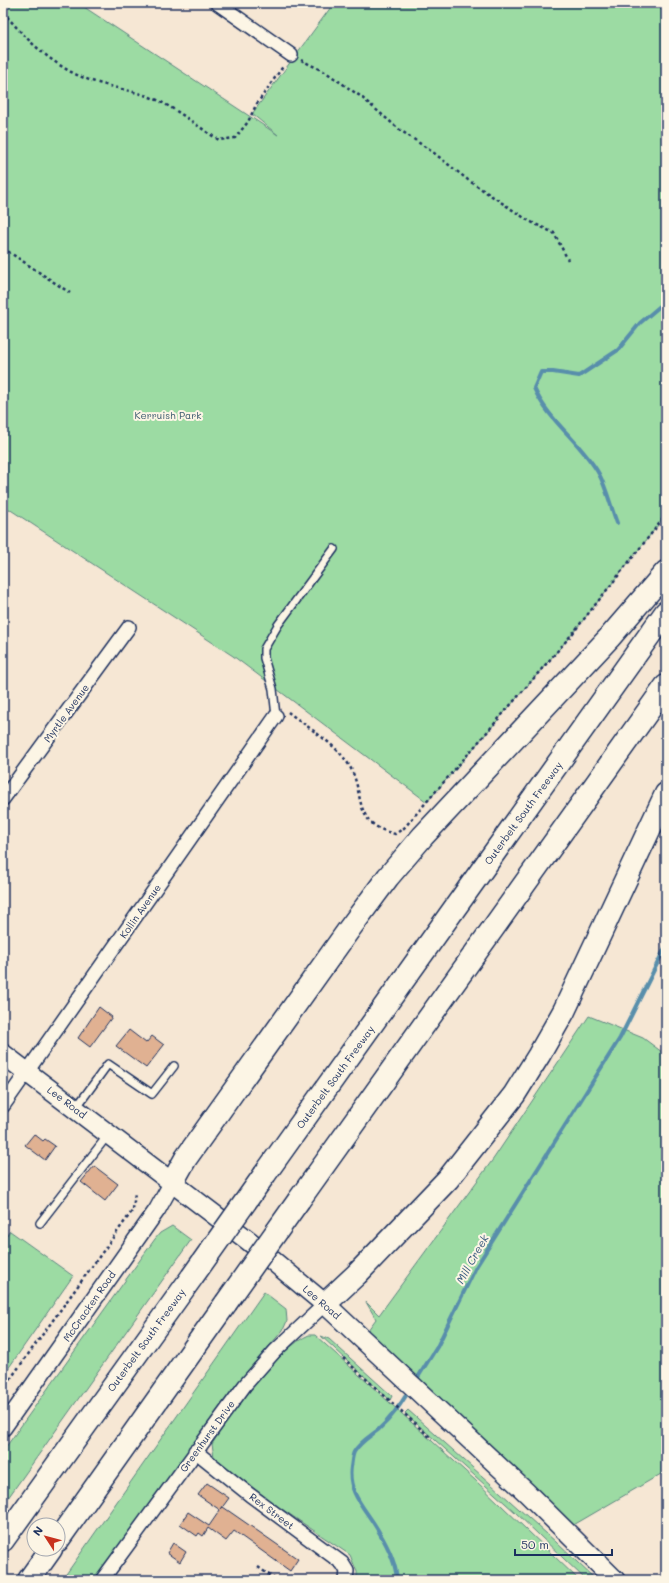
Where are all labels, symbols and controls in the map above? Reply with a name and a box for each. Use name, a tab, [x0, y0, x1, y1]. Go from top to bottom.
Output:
park label: Kerruish Park	[134, 408, 202, 422]
street label: Myrtle Avenue	[40, 681, 92, 745]
street label: Outerbelt South Freeway	[481, 759, 565, 867]
street label: Kollin Avenue	[116, 881, 164, 941]
street label: Outerbelt South Freeway	[293, 1023, 377, 1131]
street label: Lee Road	[45, 1083, 89, 1121]
water label: Mill Creek	[452, 1232, 492, 1286]
street label: McCracken Road	[59, 1268, 119, 1344]
street label: Lee Road	[300, 1282, 344, 1322]
street label: Outerbelt South Freeway	[104, 1286, 188, 1394]
street label: Greenhurst Drive	[176, 1397, 238, 1475]
street label: Rex Street	[247, 1490, 297, 1532]
north arrow	[26, 1517, 66, 1557]
text: N	[29, 1523, 46, 1539]
scale bar	[515, 1531, 612, 1557]
text: 50 m	[521, 1536, 549, 1552]

